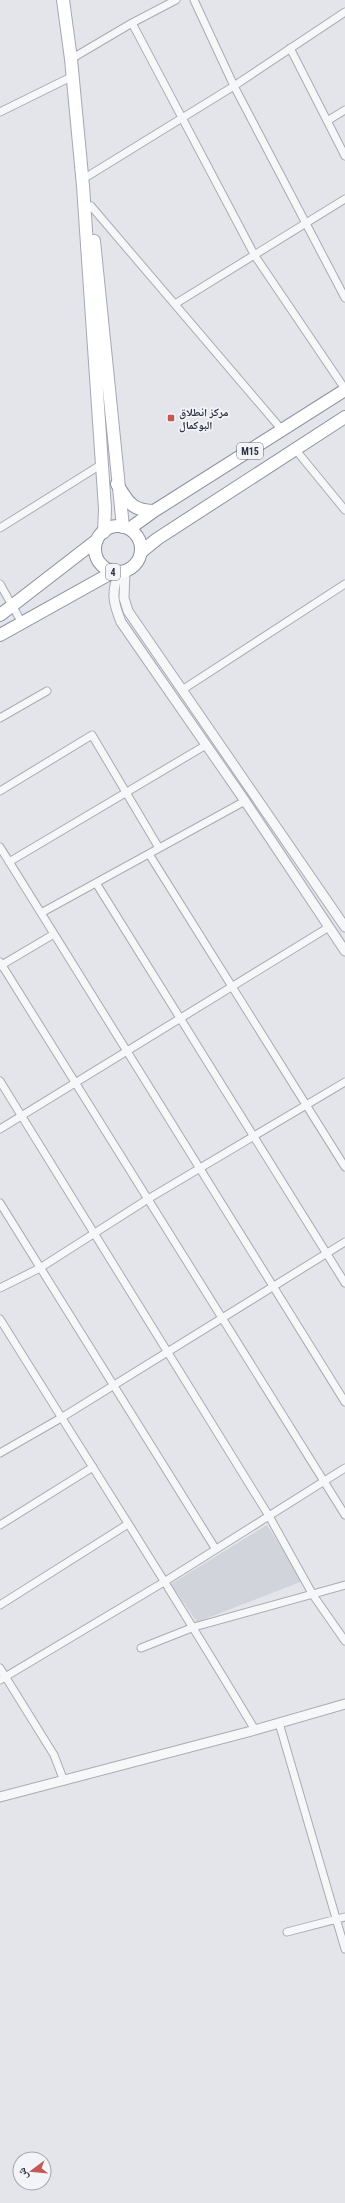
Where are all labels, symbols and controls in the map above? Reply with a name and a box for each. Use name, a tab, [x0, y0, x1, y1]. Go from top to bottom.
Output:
place label: مركز انطلاق البوكمال	[179, 406, 228, 433]
marker: مركز انطلاق البوكمال	[166, 413, 176, 423]
road number: M15	[237, 443, 263, 459]
road number: 4	[106, 564, 120, 580]
north arrow	[12, 2151, 52, 2191]
text: ش	[15, 2166, 32, 2181]

